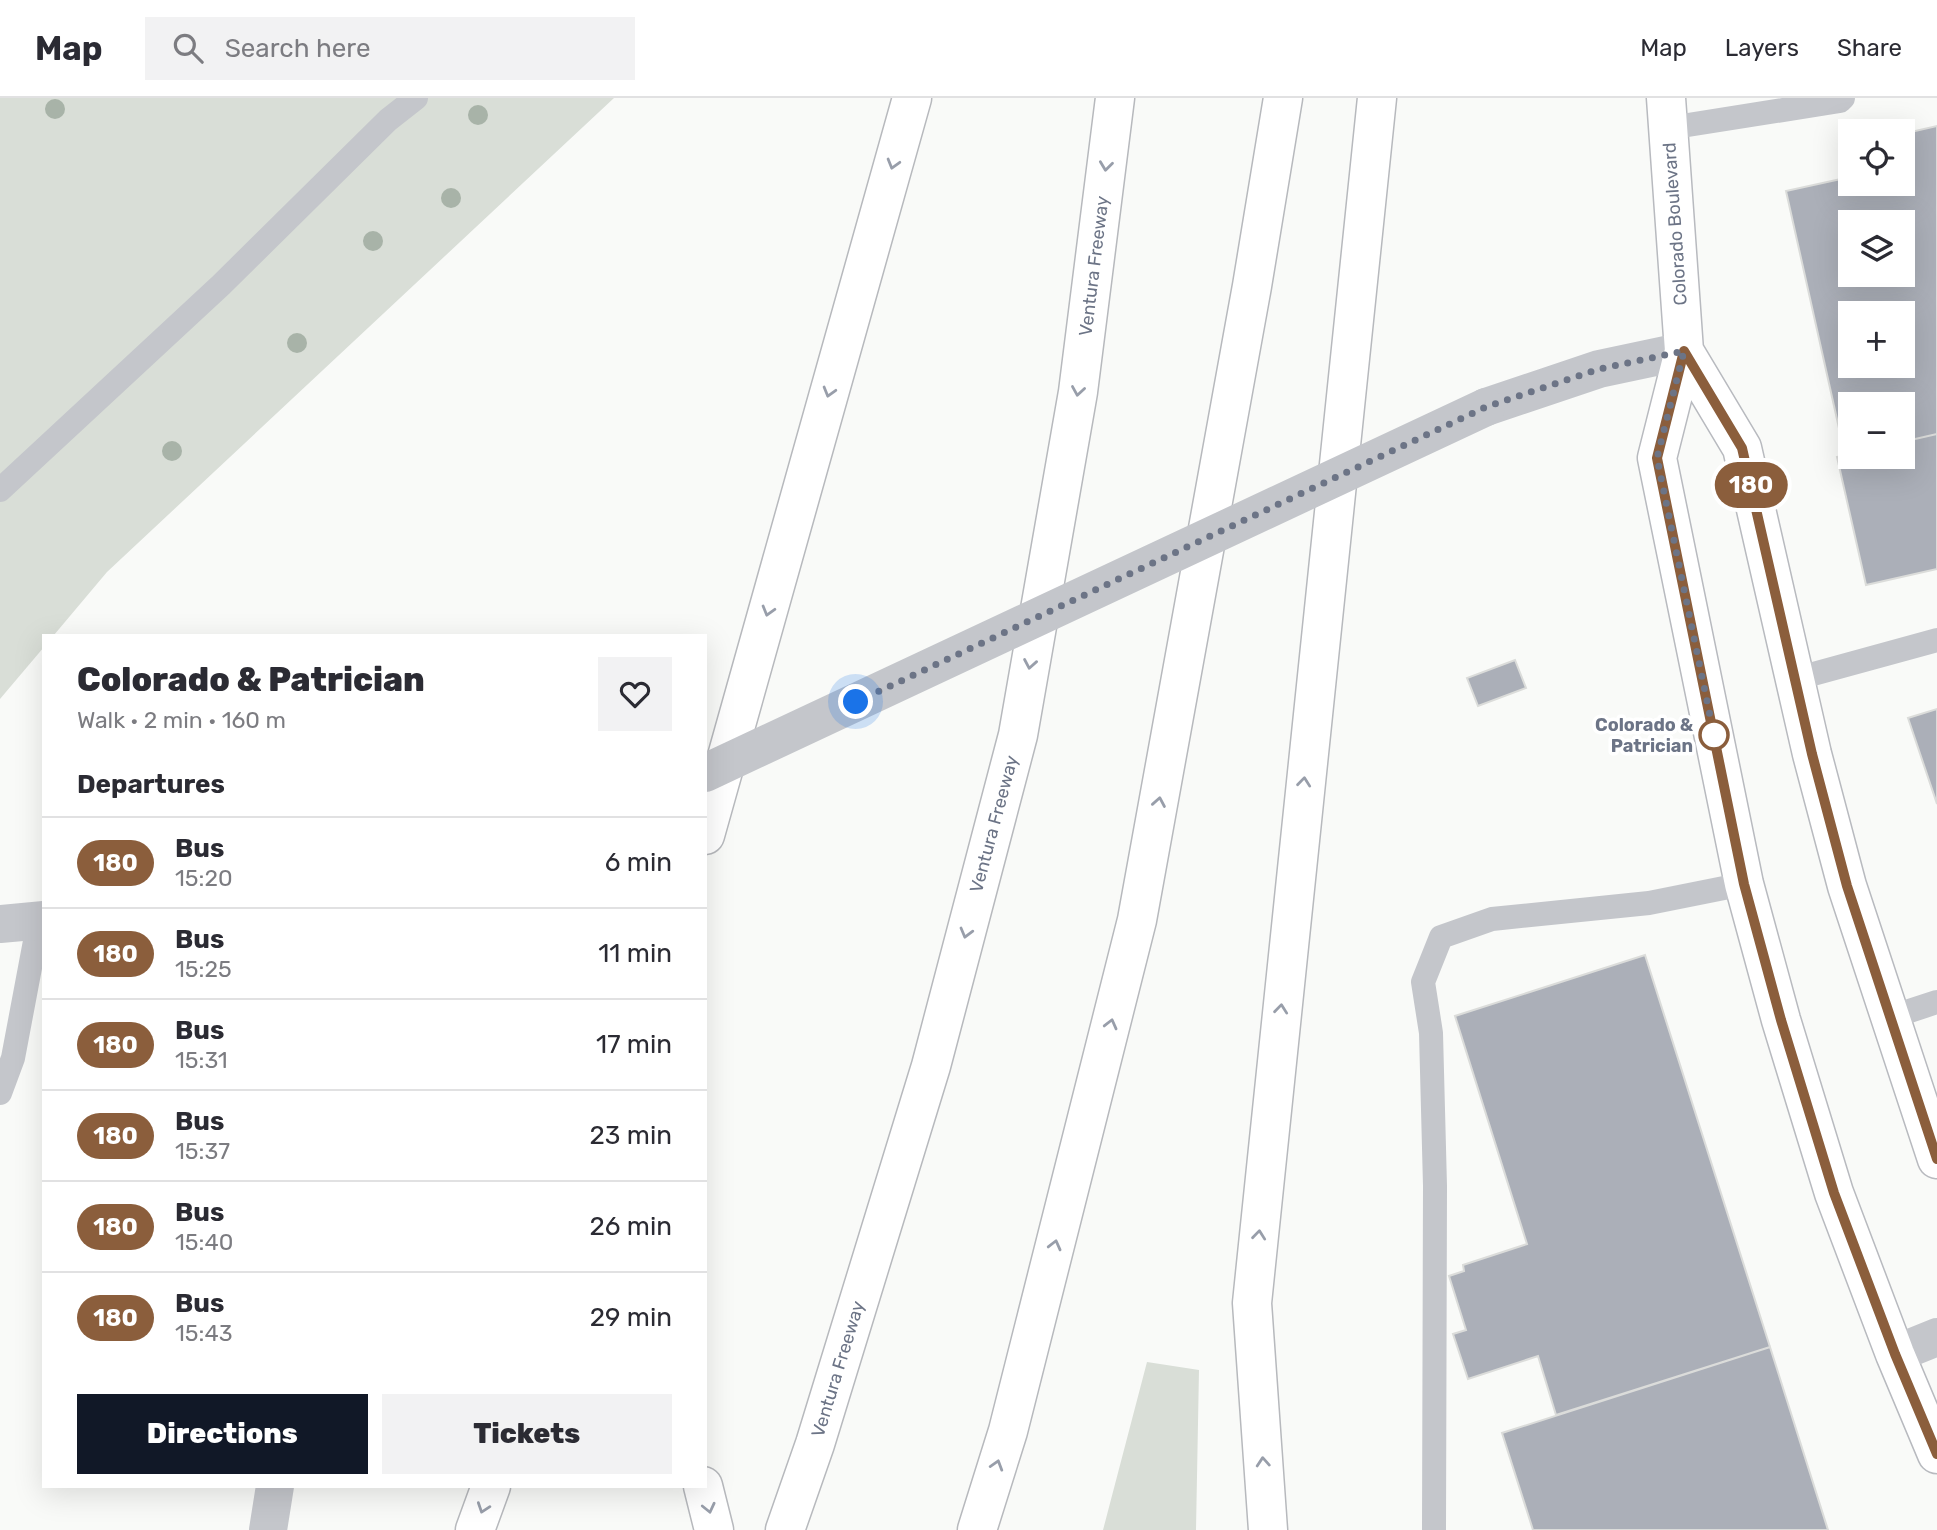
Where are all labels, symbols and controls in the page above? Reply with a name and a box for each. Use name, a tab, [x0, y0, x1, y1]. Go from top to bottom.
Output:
search box	[145, 17, 635, 80]
text: Map	[35, 29, 103, 68]
icon: search	[169, 29, 207, 67]
text: Search here	[225, 33, 370, 64]
text: Map	[1640, 34, 1687, 62]
text: Layers	[1725, 34, 1799, 62]
text: Share	[1837, 34, 1902, 62]
map controls	[1838, 119, 1915, 469]
button: locate	[1838, 119, 1915, 196]
street label: Colorado Boulevard	[1658, 142, 1692, 306]
one-way arrow	[887, 158, 902, 170]
one-way arrow	[1099, 160, 1114, 172]
street label: Ventura Freeway	[1074, 194, 1114, 337]
button: layers	[1838, 210, 1915, 287]
button: +	[1838, 301, 1915, 378]
one-way arrow	[823, 386, 838, 398]
one-way arrow	[1071, 386, 1086, 397]
button: −	[1838, 392, 1915, 469]
line badge: 180	[1711, 462, 1791, 508]
text: 180	[1729, 471, 1773, 499]
one-way arrow	[762, 605, 776, 617]
button: heart	[598, 657, 672, 731]
one-way arrow	[1023, 658, 1038, 670]
text: Colorado & Patrician	[77, 660, 425, 699]
your location	[838, 684, 873, 719]
text: Walk · 2 min · 160 m	[77, 706, 286, 734]
place label: Colorado & Patrician	[1595, 714, 1694, 757]
marker: Colorado & Patrician	[1699, 720, 1729, 750]
street label: Ventura Freeway	[965, 753, 1023, 895]
text: Departures	[77, 769, 225, 800]
one-way arrow	[1297, 777, 1312, 788]
one-way arrow	[1150, 796, 1165, 808]
text: Bus	[175, 833, 224, 864]
text: 6 min	[605, 847, 672, 878]
text: 180	[93, 849, 138, 877]
text: 15:20	[175, 864, 233, 892]
text: Bus	[175, 924, 224, 955]
one-way arrow	[960, 926, 974, 938]
text: 11 min	[598, 938, 672, 969]
text: 180	[93, 940, 138, 968]
text: 15:25	[175, 955, 232, 983]
one-way arrow	[1273, 1003, 1288, 1014]
text: Bus	[175, 1015, 224, 1046]
one-way arrow	[1103, 1018, 1117, 1030]
text: 17 min	[596, 1029, 672, 1060]
text: 180	[93, 1031, 138, 1059]
text: 15:31	[175, 1046, 228, 1074]
text: Bus	[175, 1106, 224, 1137]
text: 23 min	[590, 1120, 672, 1151]
text: 180	[93, 1122, 138, 1150]
text: 15:37	[175, 1137, 230, 1165]
text: Bus	[175, 1197, 224, 1228]
text: 26 min	[590, 1211, 672, 1242]
text: 180	[93, 1213, 138, 1241]
text: 15:40	[175, 1228, 233, 1256]
one-way arrow	[1251, 1229, 1266, 1240]
one-way arrow	[1047, 1239, 1061, 1251]
text: Bus	[175, 1288, 224, 1319]
street label: Ventura Freeway	[807, 1298, 869, 1440]
text: 29 min	[590, 1302, 672, 1333]
text: 180	[93, 1304, 138, 1332]
text: 15:43	[175, 1319, 233, 1347]
button: Directions	[77, 1394, 368, 1474]
button: Tickets	[382, 1394, 672, 1474]
one-way arrow	[1256, 1456, 1271, 1467]
one-way arrow	[989, 1459, 1004, 1471]
one-way arrow	[477, 1501, 491, 1513]
one-way arrow	[700, 1502, 715, 1514]

